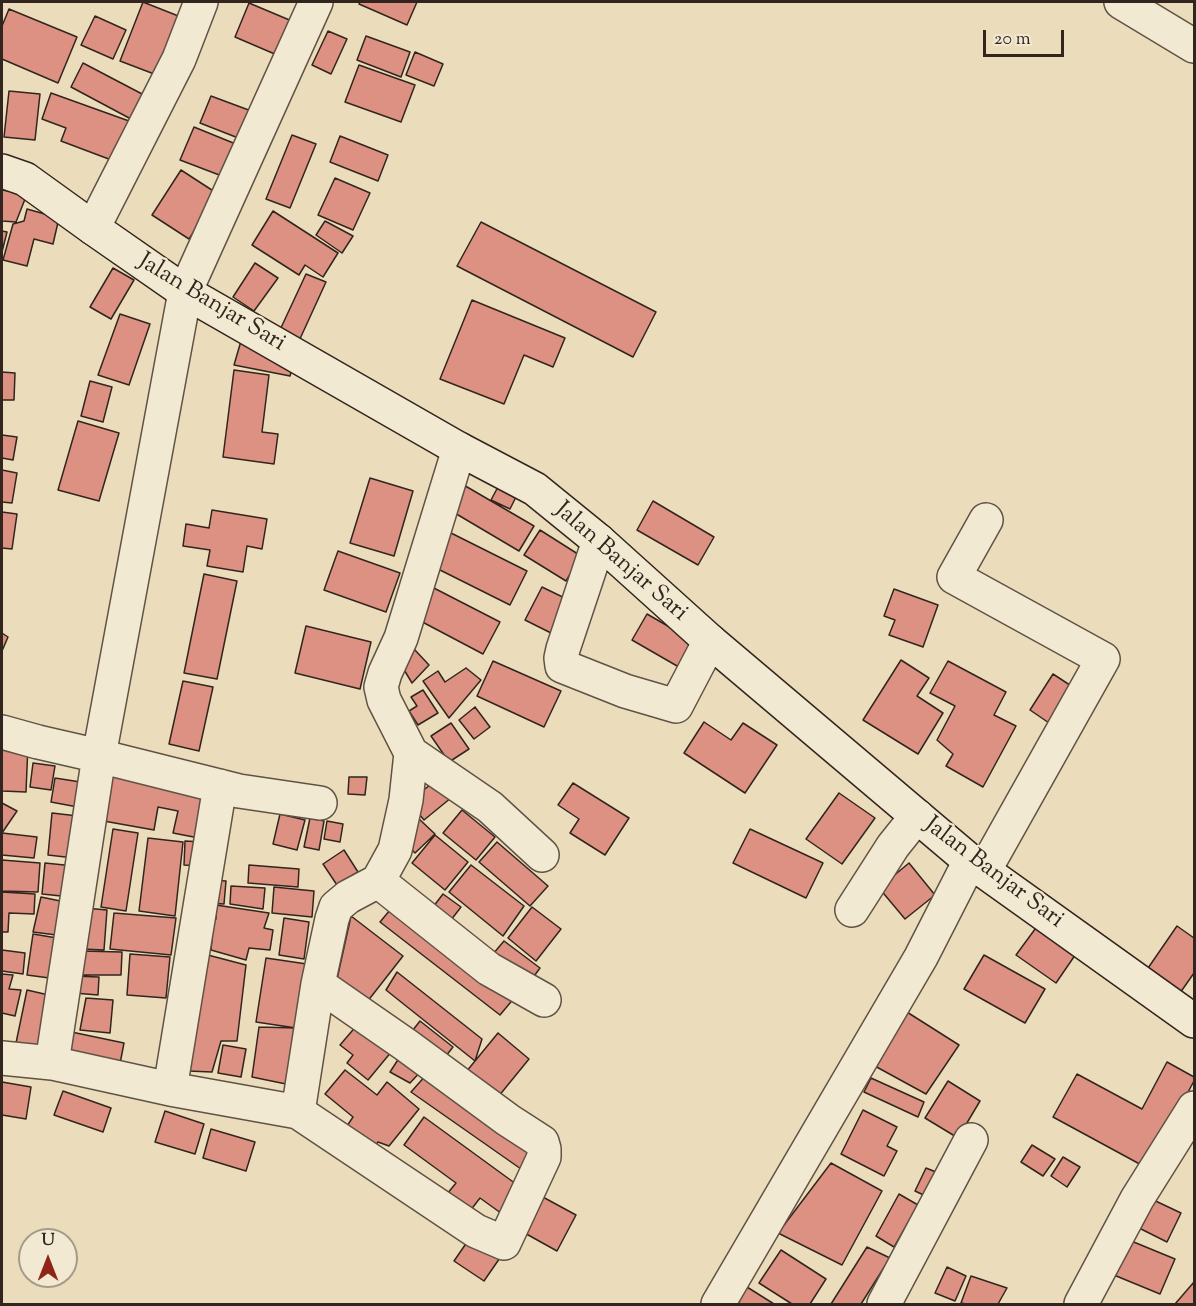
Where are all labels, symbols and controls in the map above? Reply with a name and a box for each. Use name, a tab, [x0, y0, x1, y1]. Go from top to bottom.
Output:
scale bar	[986, 18, 1067, 56]
text: 20 m	[994, 27, 1031, 53]
street label: Jalan Banjar Sari	[132, 249, 290, 359]
street label: Jalan Banjar Sari	[547, 497, 693, 629]
street label: Jalan Banjar Sari	[917, 812, 1069, 936]
north arrow	[18, 1228, 78, 1288]
text: U	[41, 1230, 55, 1253]

